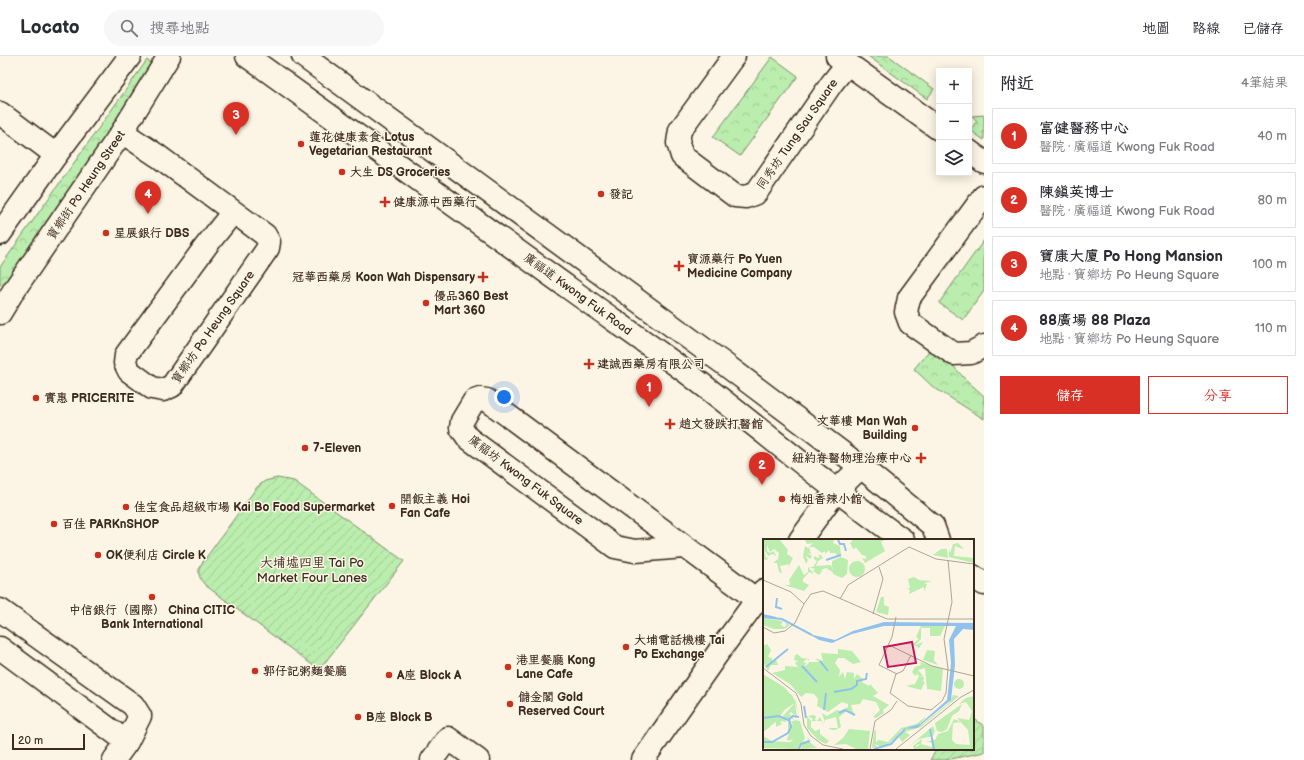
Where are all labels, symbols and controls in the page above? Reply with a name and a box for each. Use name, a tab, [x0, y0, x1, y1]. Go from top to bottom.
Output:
search box	[104, 10, 384, 46]
text: Locato	[20, 16, 80, 39]
icon: search	[118, 17, 140, 39]
text: 搜尋地點	[150, 19, 210, 38]
text: 地圖	[1142, 20, 1170, 37]
text: 路線	[1192, 20, 1220, 37]
text: 已儲存	[1242, 20, 1284, 37]
map controls	[936, 68, 972, 176]
button: +	[936, 68, 972, 104]
text: 附近	[1000, 74, 1034, 94]
text: 4筆結果	[1241, 75, 1288, 91]
street label: 同秀坊 Tung Sau Square	[754, 76, 841, 192]
pin: 3	[223, 102, 249, 135]
button: −	[936, 104, 972, 140]
text: 富健醫務中心	[1039, 119, 1129, 138]
street label: 寶鄉街 Po Heung Street	[44, 128, 129, 243]
text: 1	[1011, 128, 1017, 144]
text: 40 m	[1257, 128, 1287, 144]
place label: 蓮花健康素食 Lotus Vegetarian Restaurant	[309, 130, 432, 159]
marker: 蓮花健康素食 Lotus Vegetarian Restaurant	[296, 139, 306, 149]
text: 醫院 · 廣福道 Kwong Fuk Road	[1039, 139, 1215, 155]
button: layers	[936, 140, 972, 176]
place label: 大生 DS Groceries	[350, 165, 450, 180]
marker: 大生 DS Groceries	[337, 167, 347, 177]
pin: 4	[135, 181, 161, 214]
text: 陳鎮英博士	[1039, 183, 1114, 202]
place label: 發記	[609, 187, 633, 202]
marker: 發記	[596, 189, 606, 199]
text: 2	[1010, 192, 1018, 208]
text: 80 m	[1258, 192, 1287, 208]
place label: 健康源中西藥行	[393, 195, 477, 210]
marker: 健康源中西藥行	[380, 197, 390, 207]
text: 醫院 · 廣福道 Kwong Fuk Road	[1039, 203, 1215, 219]
place label: 星展銀行 DBS	[114, 226, 189, 241]
marker: 星展銀行 DBS	[101, 228, 111, 238]
text: 寶康大廈 Po Hong Mansion	[1039, 247, 1223, 266]
street label: 廣福道 Kwong Fuk Road	[521, 250, 635, 339]
place label: 寶源藥行 Po Yuen Medicine Company	[687, 252, 793, 281]
text: 3	[1010, 256, 1018, 272]
text: 100 m	[1252, 256, 1287, 272]
marker: 寶源藥行 Po Yuen Medicine Company	[674, 261, 684, 271]
text: 地點 · 寶鄉坊 Po Heung Square	[1039, 267, 1219, 283]
street label: 寶鄉坊 Po Heung Square	[169, 268, 258, 387]
place label: 冠華西藥房 Koon Wah Dispensary	[292, 270, 475, 285]
marker: 冠華西藥房 Koon Wah Dispensary	[478, 272, 488, 282]
place label: 優品360 Best Mart 360	[434, 289, 508, 318]
marker: 優品360 Best Mart 360	[421, 298, 431, 308]
text: 88廣場 88 Plaza	[1039, 311, 1151, 330]
text: 4	[1010, 320, 1018, 336]
text: 110 m	[1255, 320, 1287, 336]
text: 地點 · 寶鄉坊 Po Heung Square	[1039, 331, 1219, 347]
place label: 建誠西藥房有限公司	[597, 357, 705, 372]
marker: 建誠西藥房有限公司	[584, 359, 594, 369]
pin: 1	[636, 374, 662, 407]
button: 儲存	[1000, 376, 1140, 414]
button: 分享	[1148, 376, 1288, 414]
your location	[494, 387, 514, 407]
place label: 實惠 PRICERITE	[44, 391, 135, 406]
marker: 實惠 PRICERITE	[31, 393, 41, 403]
place label: 文華樓 Man Wah Building	[817, 414, 907, 443]
place label: 趙文發跌打醫館	[679, 417, 764, 432]
marker: 趙文發跌打醫館	[664, 418, 676, 430]
marker: 文華樓 Man Wah Building	[910, 423, 920, 433]
street label: 廣福坊 Kwong Fuk Square	[465, 432, 586, 529]
place label: 7-Eleven	[313, 441, 362, 456]
marker: 7-Eleven	[300, 443, 310, 453]
place label: 紐約脊醫物理治療中心	[792, 451, 912, 466]
pin: 2	[749, 452, 775, 485]
marker: 紐約脊醫物理治療中心	[915, 452, 927, 464]
place label: 開飯主義 Hoi Fan Cafe	[400, 492, 470, 521]
place label: 梅姐香辣小館	[790, 492, 863, 507]
marker: 梅姐香辣小館	[777, 494, 787, 504]
place label: 佳宝食品超級市場 Kai Bo Food Supermarket	[134, 500, 375, 515]
marker: 開飯主義 Hoi Fan Cafe	[387, 501, 397, 511]
marker: 佳宝食品超級市場 Kai Bo Food Supermarket	[121, 502, 131, 512]
place label: 百佳 PARKnSHOP	[62, 517, 159, 532]
marker: 百佳 PARKnSHOP	[49, 519, 59, 529]
inset map	[763, 539, 974, 750]
place label: OK便利店 Circle K	[106, 548, 206, 563]
marker: OK便利店 Circle K	[93, 550, 103, 560]
district label: 大埔墟四里 Tai Po Market Four Lanes	[257, 555, 368, 586]
marker: 中信銀行（國際） China CITIC Bank International	[147, 592, 157, 602]
place label: 中信銀行（國際） China CITIC Bank International	[69, 603, 236, 632]
place label: 大埔電話機樓 Tai Po Exchange	[634, 633, 725, 662]
marker: 大埔電話機樓 Tai Po Exchange	[621, 642, 631, 652]
place label: 港里餐廳 Kong Lane Cafe	[516, 653, 595, 682]
marker: 港里餐廳 Kong Lane Cafe	[503, 662, 513, 672]
place label: 郭仔記粥麵餐廳	[263, 664, 347, 679]
marker: 郭仔記粥麵餐廳	[250, 666, 260, 676]
place label: A座 Block A	[396, 668, 462, 683]
marker: A座 Block A	[384, 670, 394, 680]
place label: 儲金閣 Gold Reserved Court	[518, 690, 604, 719]
marker: 儲金閣 Gold Reserved Court	[505, 699, 515, 709]
place label: B座 Block B	[366, 710, 433, 725]
marker: B座 Block B	[353, 712, 363, 722]
scale bar	[12, 732, 85, 751]
text: 20 m	[18, 734, 43, 747]

